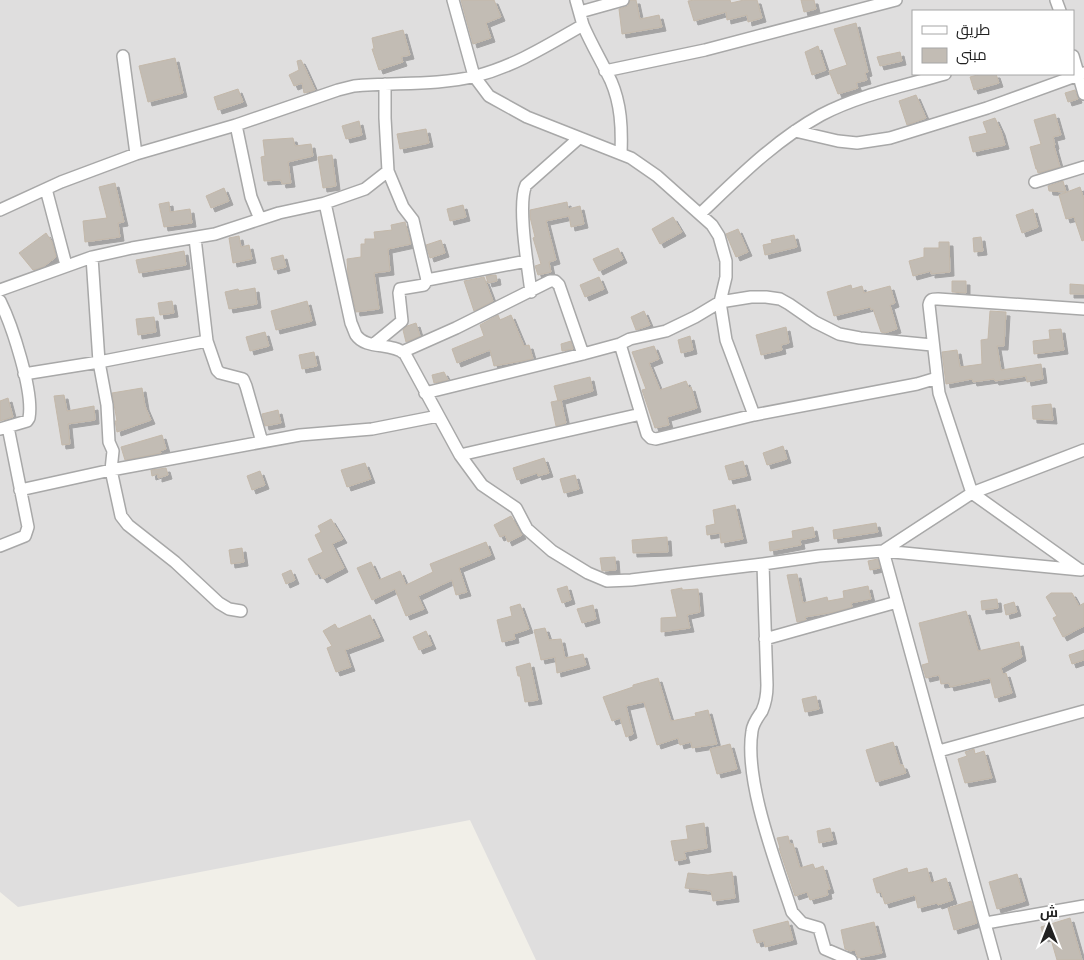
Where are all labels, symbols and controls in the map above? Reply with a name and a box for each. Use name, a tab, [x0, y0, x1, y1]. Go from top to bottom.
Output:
legend	[912, 10, 1074, 75]
text: طريق	[956, 21, 990, 40]
text: مبنى	[956, 46, 987, 65]
north arrow	[1024, 900, 1074, 950]
text: ش	[1040, 904, 1058, 921]

